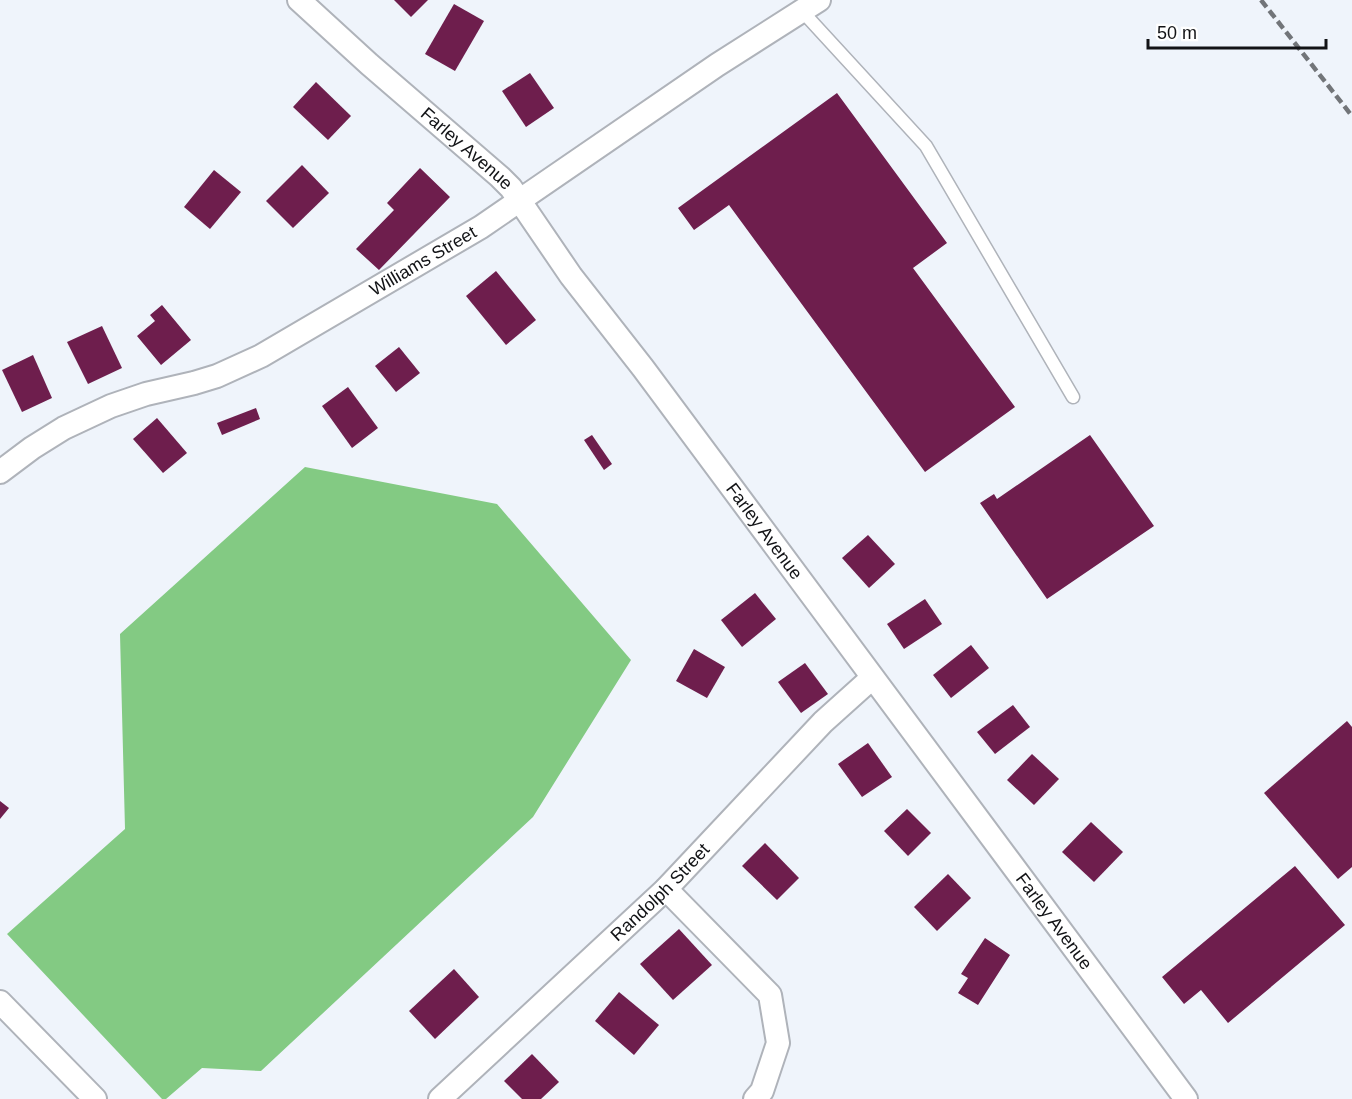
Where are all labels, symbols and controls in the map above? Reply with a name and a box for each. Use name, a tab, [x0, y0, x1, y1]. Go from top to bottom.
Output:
scale bar	[1148, 12, 1326, 50]
text: 50 m	[1157, 23, 1197, 43]
street label: Farley Avenue	[417, 103, 517, 194]
street label: Williams Street	[366, 222, 480, 300]
street label: Farley Avenue	[722, 479, 806, 583]
street label: Randolph Street	[607, 839, 713, 945]
street label: Farley Avenue	[1012, 869, 1096, 973]

